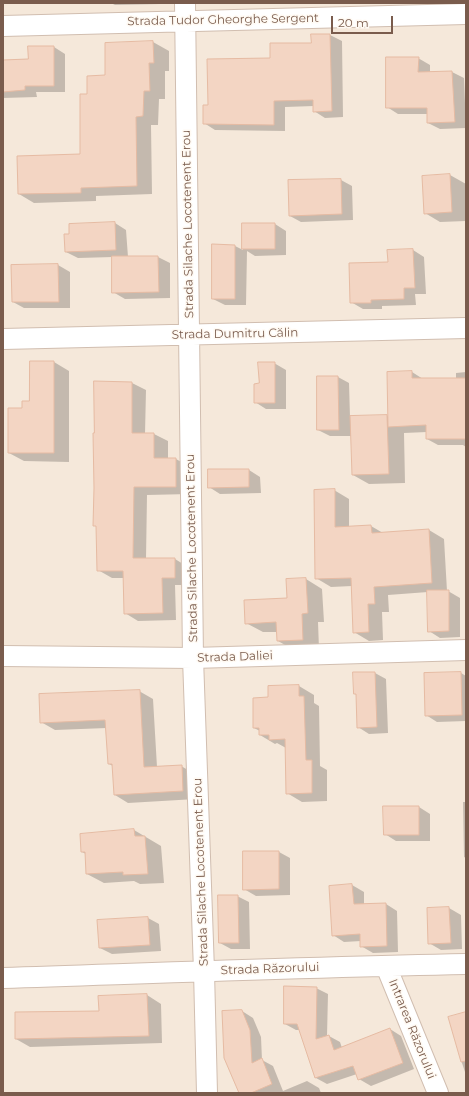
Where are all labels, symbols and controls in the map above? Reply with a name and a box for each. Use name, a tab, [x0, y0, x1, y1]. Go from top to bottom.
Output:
scale bar	[333, 8, 395, 34]
street label: Strada Tudor Gheorghe Sergent	[127, 11, 319, 29]
text: 20 m	[338, 15, 369, 30]
street label: Strada Silache Locotenent Erou	[179, 130, 197, 318]
street label: Strada Dumitru Călin	[171, 326, 299, 342]
street label: Strada Silache Locotenent Erou	[183, 454, 201, 642]
street label: Strada Daliei	[197, 648, 273, 666]
street label: Strada Silache Locotenent Erou	[191, 778, 211, 966]
street label: Strada Răzorului	[220, 960, 320, 978]
street label: Intrarea Răzorului	[385, 977, 439, 1081]

